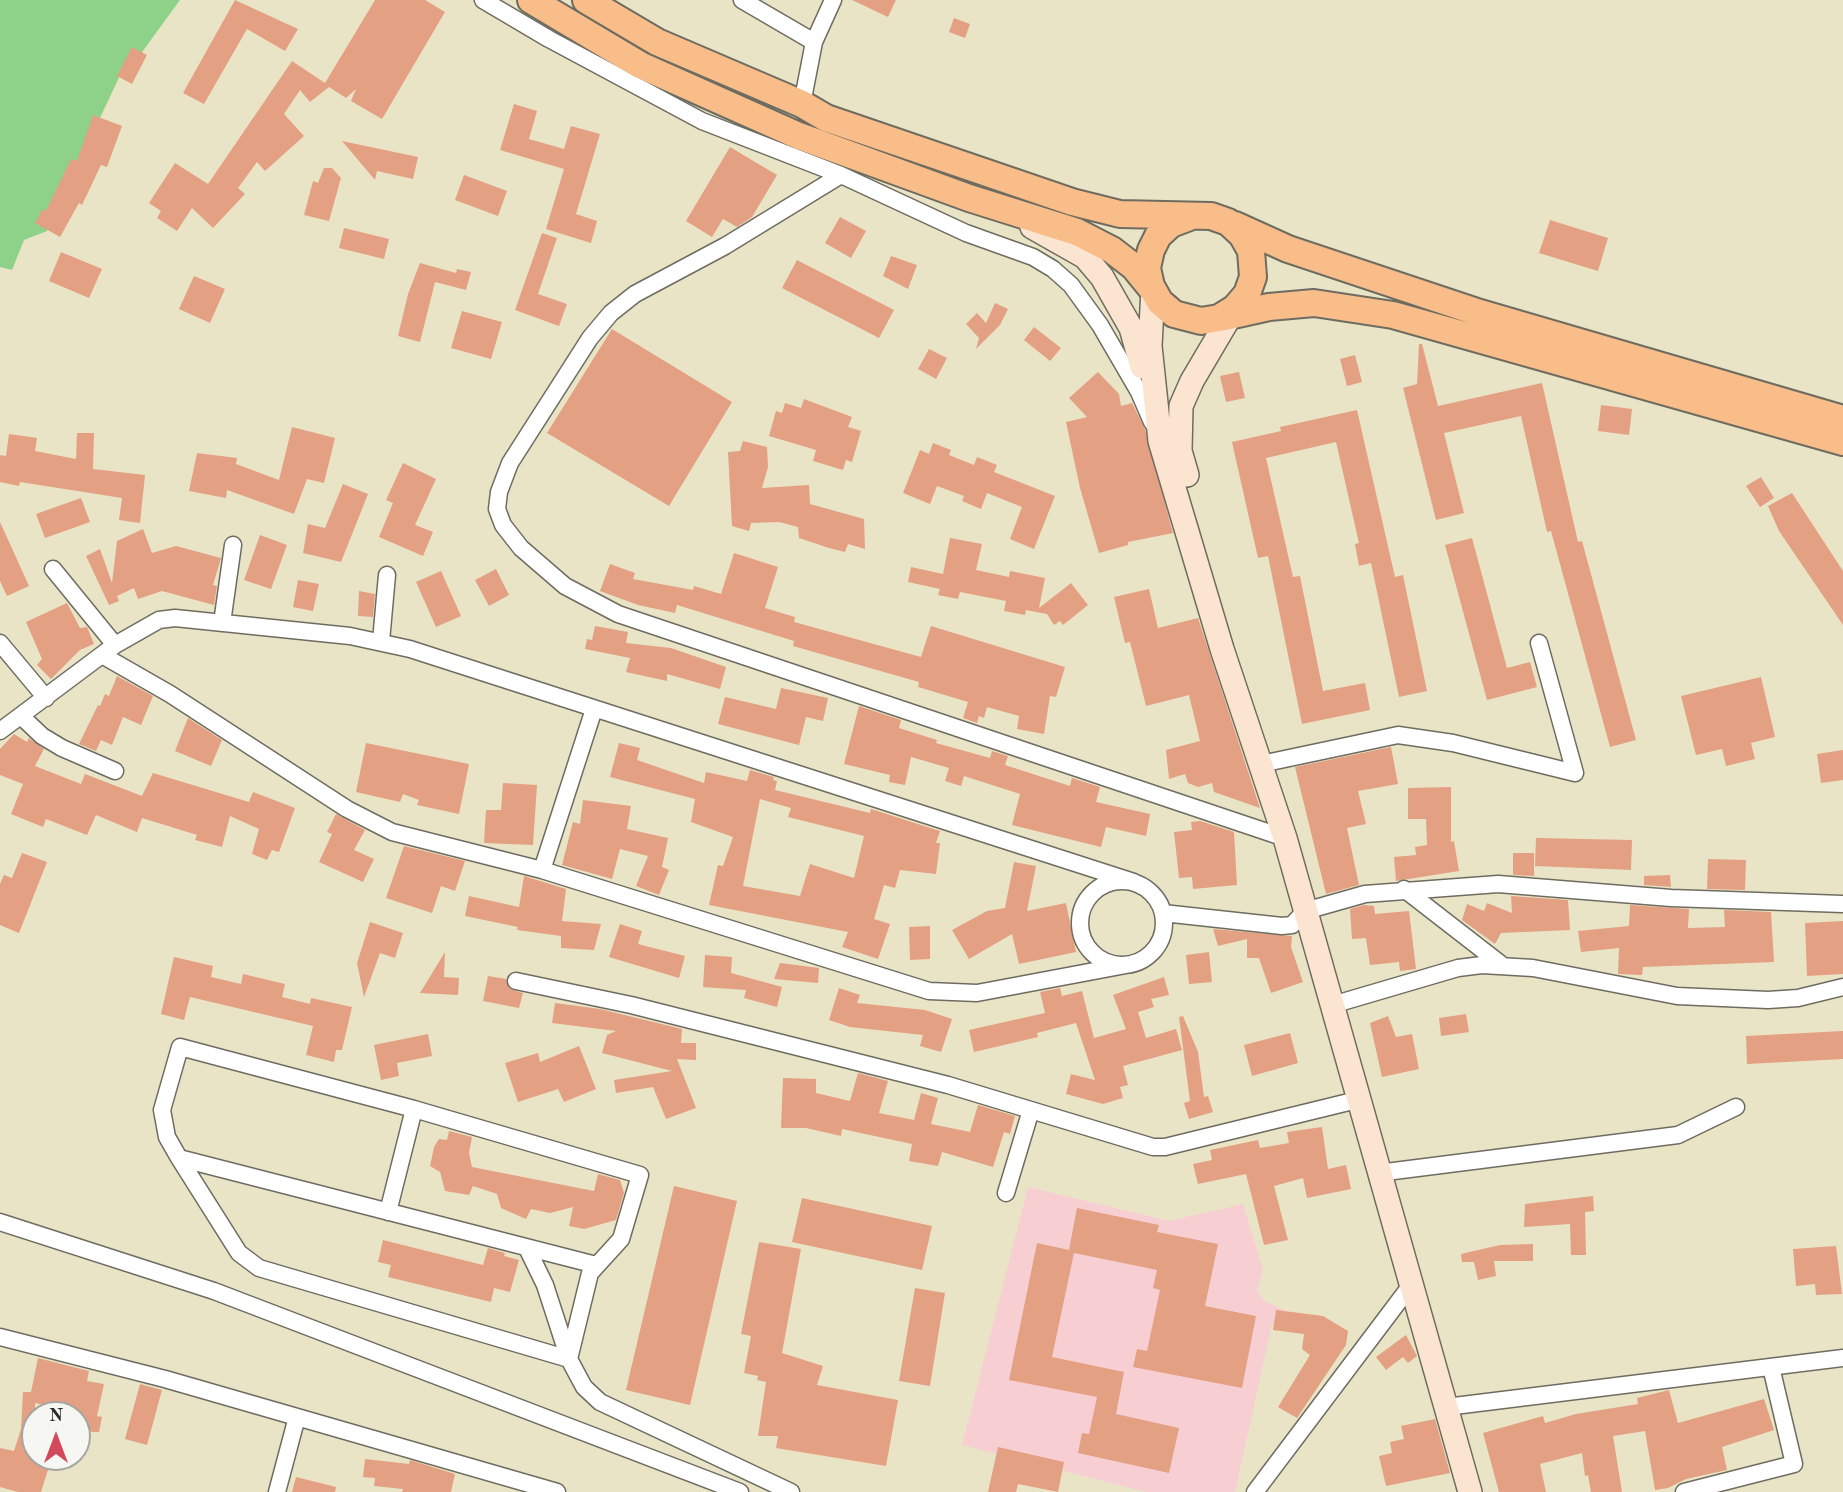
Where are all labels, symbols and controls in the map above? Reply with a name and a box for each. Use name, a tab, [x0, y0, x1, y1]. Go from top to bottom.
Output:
north arrow	[21, 1401, 91, 1471]
text: N	[49, 1407, 63, 1426]

